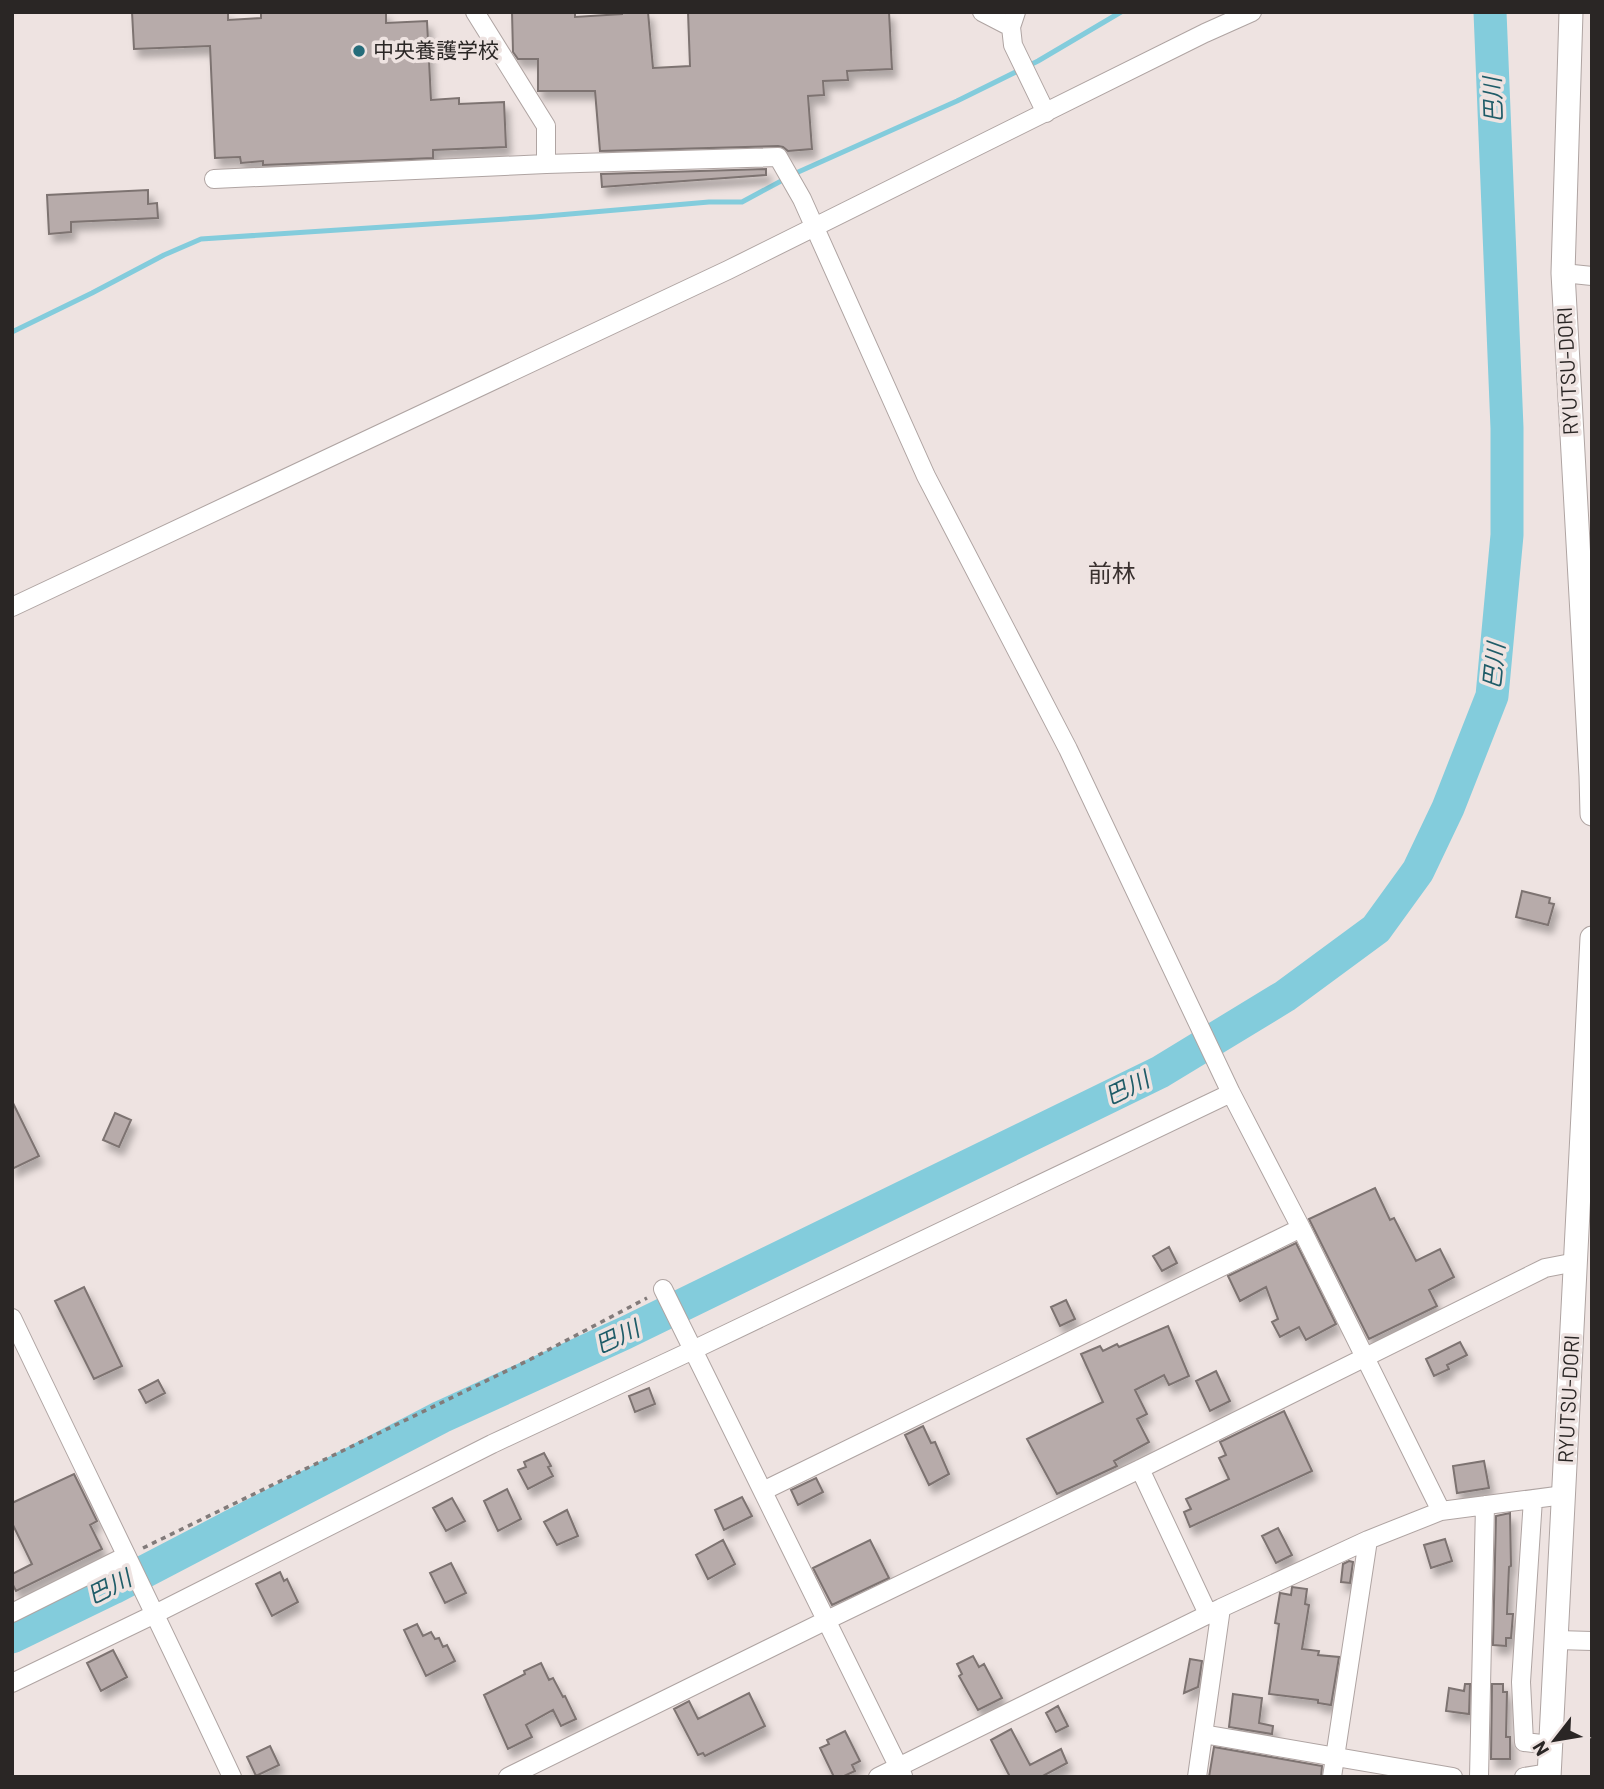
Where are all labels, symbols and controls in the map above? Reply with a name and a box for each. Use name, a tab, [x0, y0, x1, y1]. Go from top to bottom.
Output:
place label: 中央養護学校	[373, 37, 499, 62]
marker: 中央養護学校	[351, 43, 367, 59]
water label: 巴川	[1477, 74, 1507, 124]
street label: RYUTSU-DORI	[1551, 306, 1582, 436]
district label: 前林	[1088, 558, 1136, 587]
water label: 巴川	[1477, 639, 1510, 690]
water label: 巴川	[1100, 1063, 1156, 1110]
water label: 巴川	[590, 1312, 646, 1359]
street label: RYUTSU-DORI	[1552, 1334, 1583, 1464]
water label: 巴川	[82, 1562, 138, 1609]
north arrow	[1520, 1705, 1590, 1775]
text: N	[1527, 1738, 1553, 1760]

